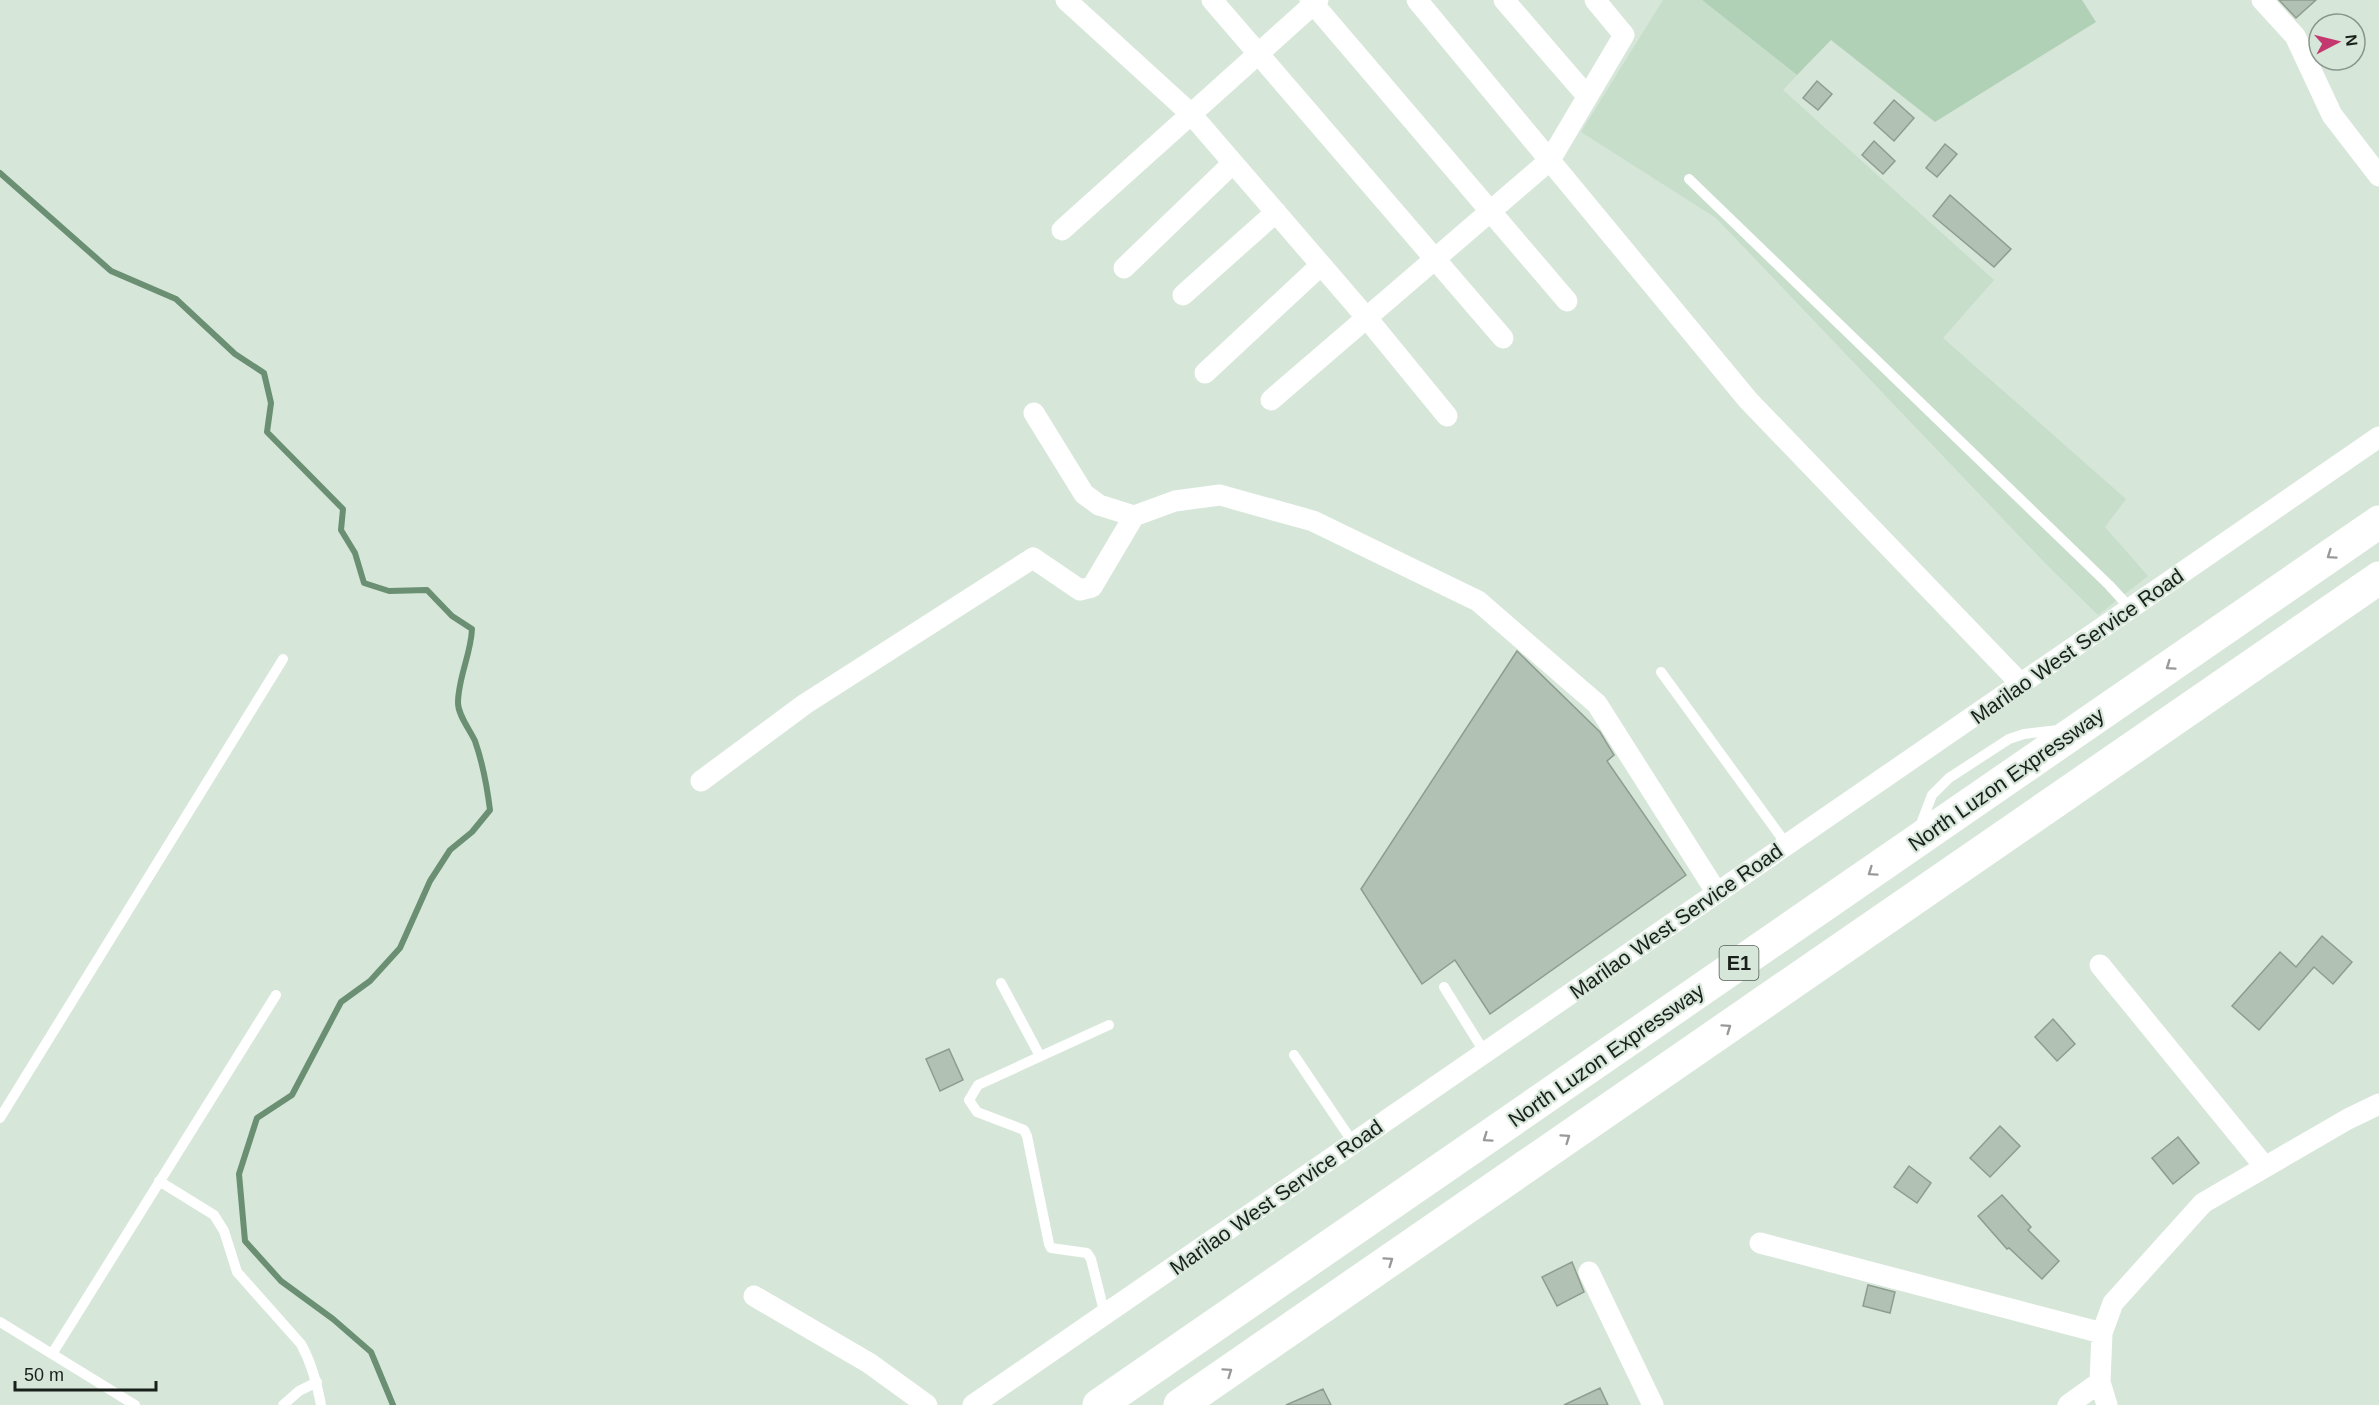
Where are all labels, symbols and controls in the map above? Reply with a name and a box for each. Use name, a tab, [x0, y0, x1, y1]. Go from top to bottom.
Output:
north arrow	[2307, 12, 2367, 72]
text: N	[2342, 33, 2361, 47]
one-way arrow	[2326, 548, 2337, 559]
street label: Marilao West Service Road	[1966, 564, 2188, 728]
one-way arrow	[2166, 659, 2177, 670]
street label: North Luzon Expressway	[1904, 702, 2109, 855]
street label: Marilao West Service Road	[1565, 839, 1787, 1003]
one-way arrow	[1867, 865, 1878, 876]
road number: E1	[1720, 946, 1758, 980]
street label: North Luzon Expressway	[1504, 978, 1709, 1131]
one-way arrow	[1720, 1024, 1731, 1035]
street label: Marilao West Service Road	[1165, 1115, 1387, 1279]
one-way arrow	[1482, 1131, 1493, 1142]
one-way arrow	[1560, 1134, 1571, 1145]
one-way arrow	[1382, 1257, 1393, 1268]
scale bar	[15, 1354, 156, 1392]
text: 50 m	[24, 1365, 64, 1385]
one-way arrow	[1222, 1368, 1233, 1379]

